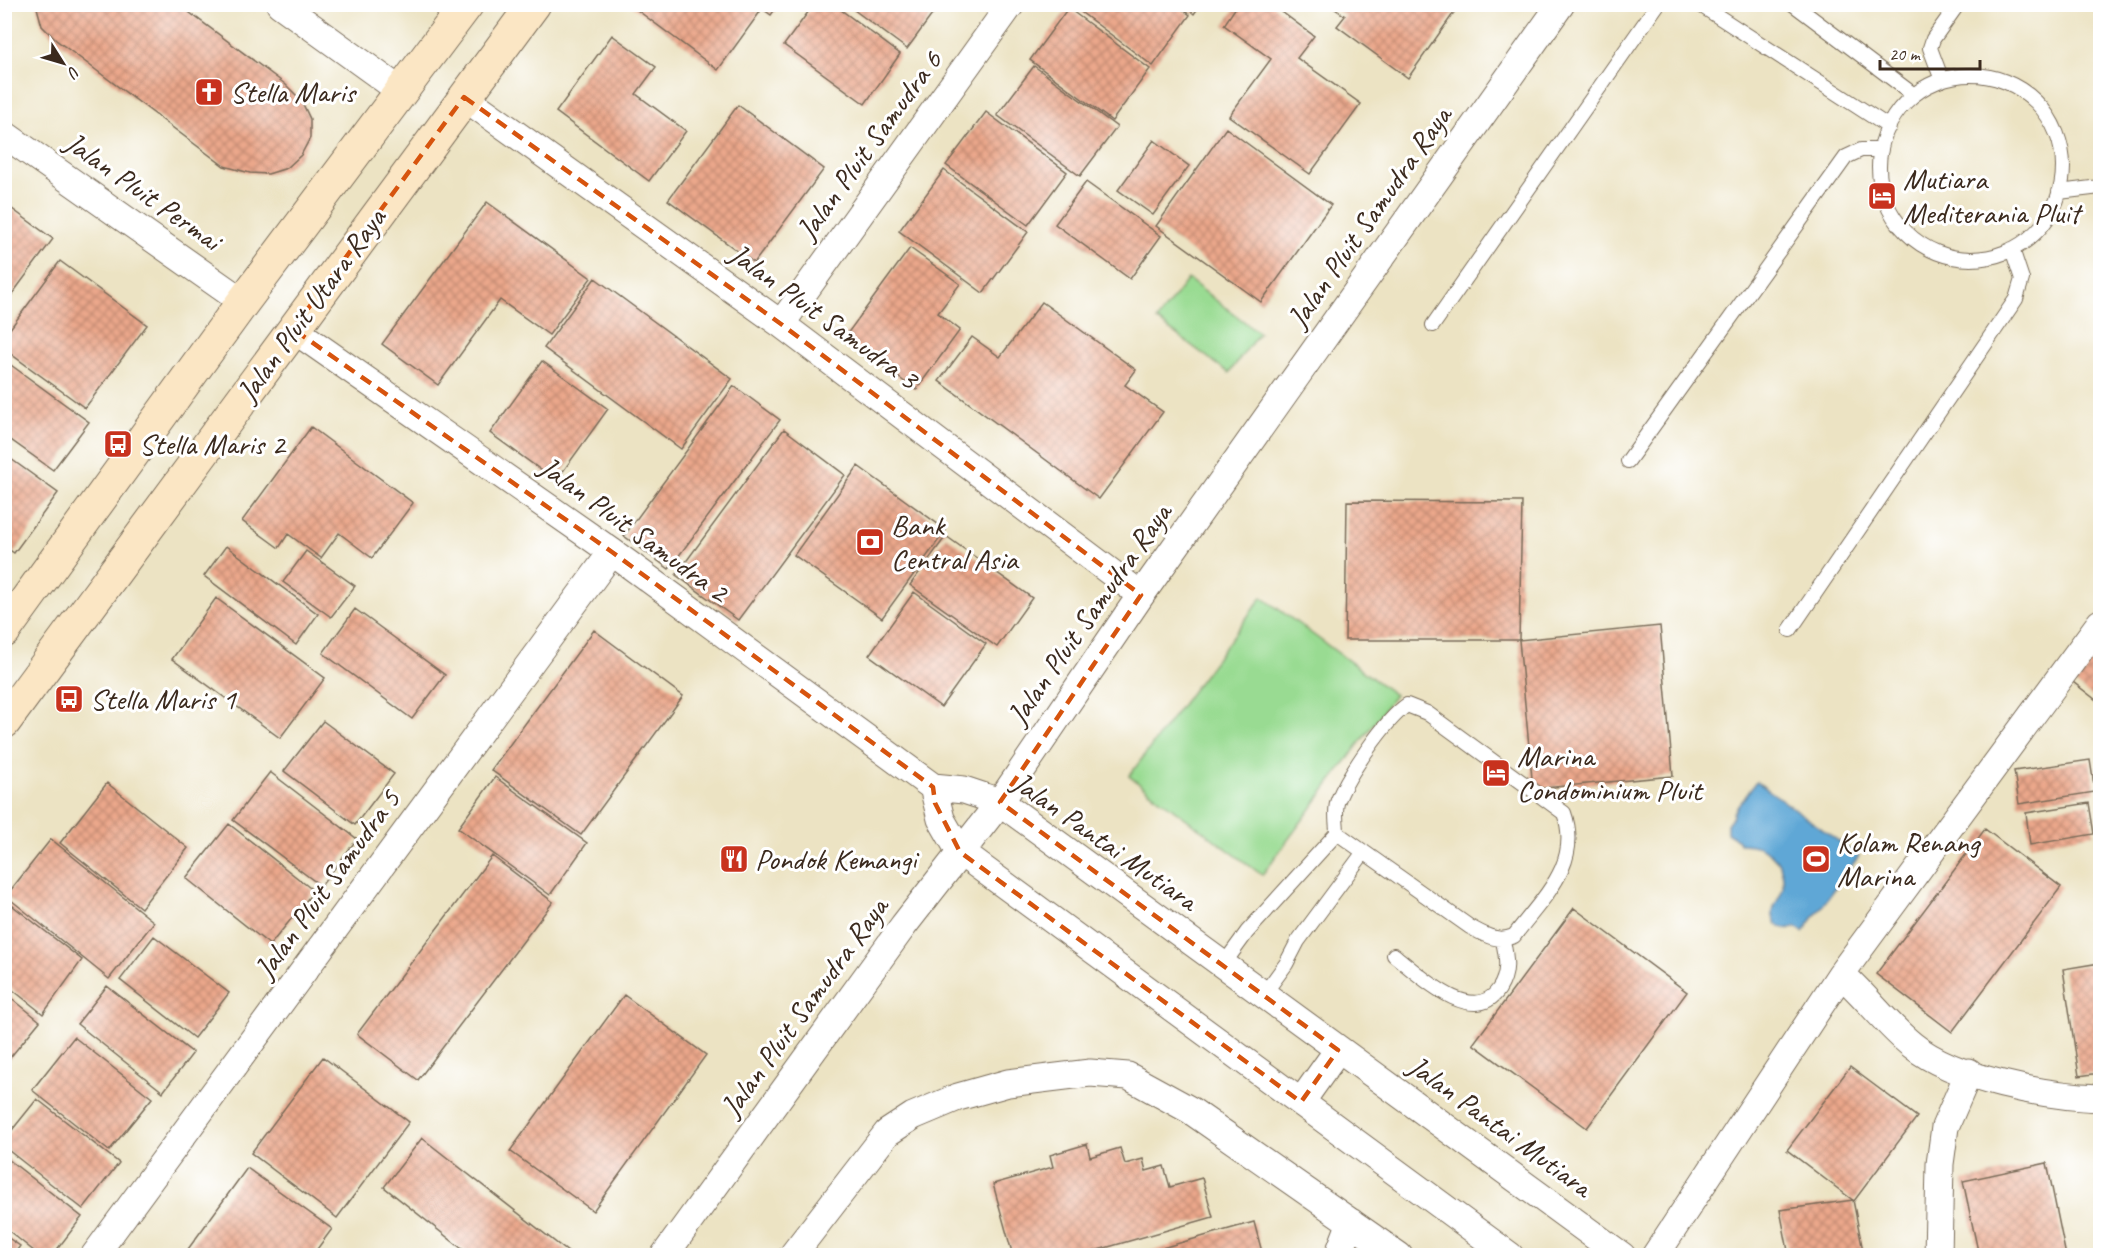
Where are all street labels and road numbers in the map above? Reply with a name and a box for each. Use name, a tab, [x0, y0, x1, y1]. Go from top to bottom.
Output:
street label: Jalan Pluit Samudra 6	[786, 42, 951, 249]
street label: Jalan Pluit Samudra Raya	[1277, 97, 1461, 337]
street label: Jalan Pluit Permai	[56, 122, 231, 261]
street label: Jalan Pluit Utara Raya	[227, 199, 395, 411]
street label: Jalan Pluit Samudra 3	[720, 233, 928, 399]
street label: Jalan Pluit Samudra 2	[530, 446, 738, 612]
street label: Jalan Pluit Samudra Raya	[997, 494, 1181, 734]
street label: Jalan Pantai Mutiara	[1003, 762, 1207, 921]
street label: Jalan Pluit Samudra 5	[244, 781, 409, 988]
street label: Jalan Pluit Samudra Raya	[711, 888, 898, 1126]
street label: Jalan Pantai Mutiara	[1399, 1046, 1601, 1207]

